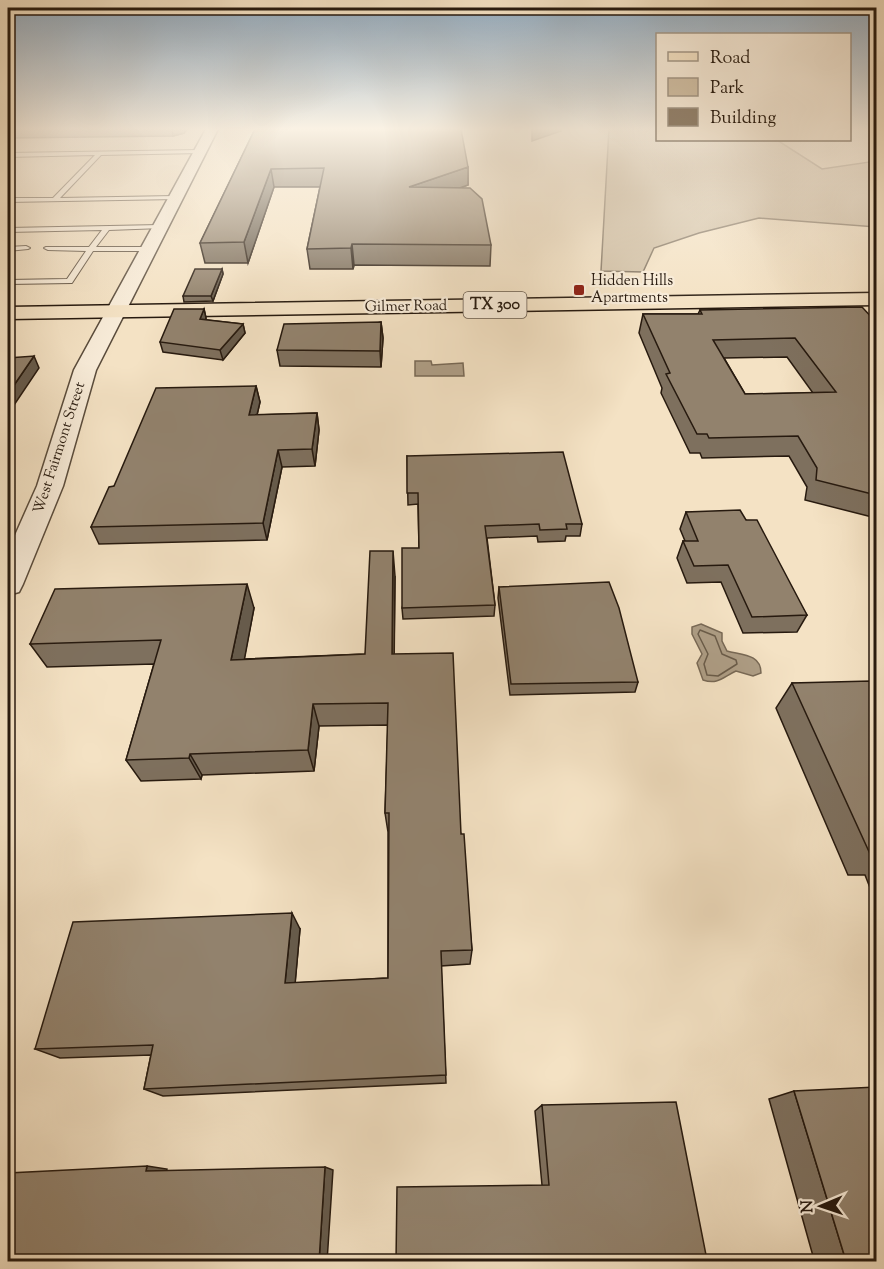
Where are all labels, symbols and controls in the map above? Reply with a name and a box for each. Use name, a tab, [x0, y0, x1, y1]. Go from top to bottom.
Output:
legend	[656, 33, 851, 141]
text: Road	[710, 46, 750, 72]
text: Park	[710, 76, 745, 102]
text: Building	[710, 106, 776, 132]
place label: Hidden Hills Apartments	[591, 271, 673, 309]
marker: Hidden Hills Apartments	[572, 283, 586, 297]
road number: TX 300	[464, 292, 526, 318]
street label: Gilmer Road	[365, 296, 448, 318]
street label: West Fairmont Street	[29, 379, 91, 517]
north arrow	[791, 1176, 851, 1236]
text: N	[797, 1199, 820, 1213]

